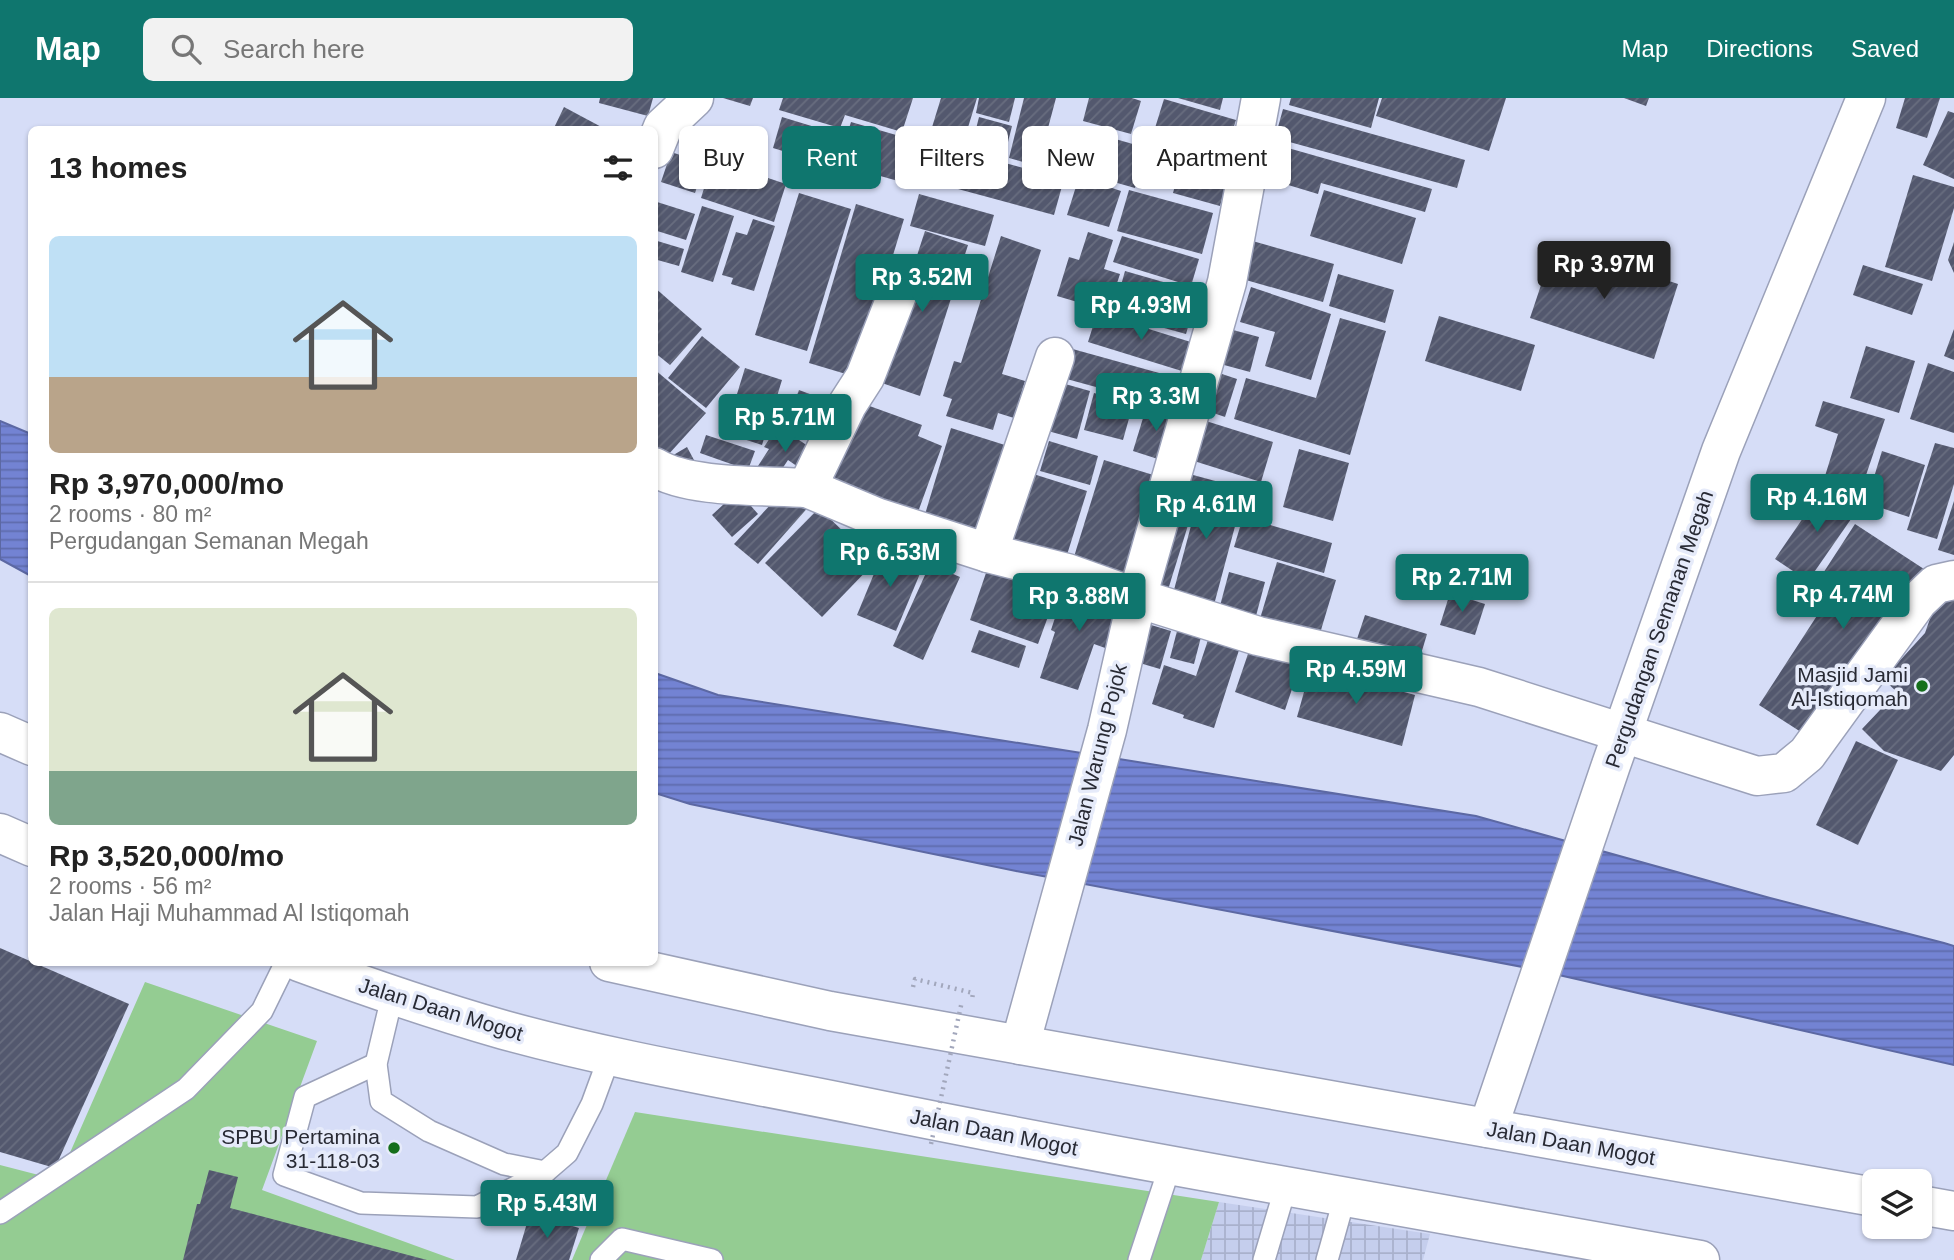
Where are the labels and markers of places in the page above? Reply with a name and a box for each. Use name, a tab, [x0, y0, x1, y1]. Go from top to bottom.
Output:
pin: Rp 3.97M	[1532, 242, 1676, 301]
pin: Rp 3.52M	[850, 254, 994, 314]
pin: Rp 4.93M	[1069, 282, 1213, 342]
pin: Rp 3.3M	[1091, 374, 1221, 433]
pin: Rp 5.71M	[713, 394, 857, 454]
pin: Rp 4.16M	[1745, 474, 1889, 534]
pin: Rp 4.61M	[1134, 482, 1278, 541]
pin: Rp 6.53M	[818, 530, 962, 589]
pin: Rp 2.71M	[1390, 554, 1534, 614]
pin: Rp 4.74M	[1771, 572, 1915, 631]
pin: Rp 3.88M	[1007, 574, 1151, 633]
pin: Rp 4.59M	[1284, 646, 1428, 706]
place label: Masjid Jami Al-Istiqomah	[1791, 663, 1908, 710]
marker: Masjid Jami Al-Istiqomah	[1914, 678, 1930, 694]
place label: SPBU Pertamina 31-118-03	[221, 1125, 380, 1172]
marker: SPBU Pertamina 31-118-03	[386, 1140, 402, 1156]
pin: Rp 5.43M	[475, 1180, 619, 1240]

